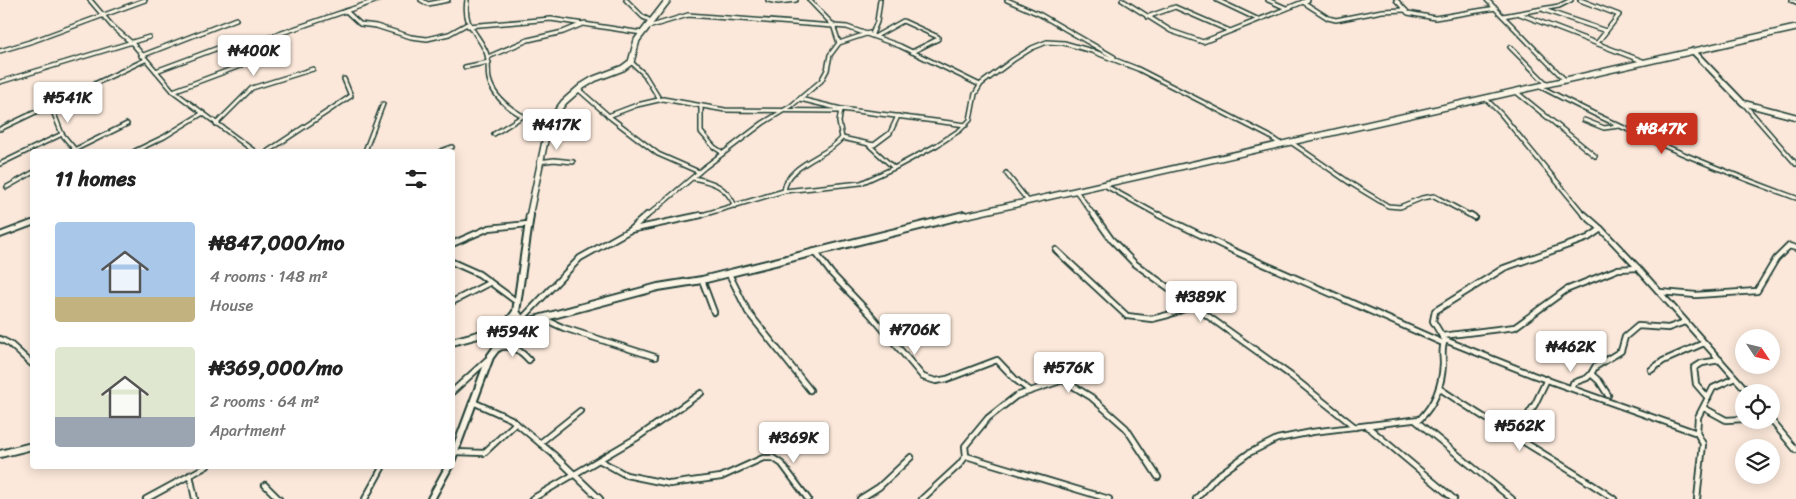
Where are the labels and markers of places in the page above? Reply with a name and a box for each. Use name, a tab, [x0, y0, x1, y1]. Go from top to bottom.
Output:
pin: ₦400K	[219, 34, 289, 77]
pin: ₦541K	[33, 82, 103, 124]
pin: ₦417K	[522, 108, 592, 151]
pin: ₦847K	[1627, 112, 1697, 155]
pin: ₦389K	[1166, 280, 1236, 323]
pin: ₦706K	[880, 314, 950, 356]
pin: ₦594K	[478, 316, 548, 358]
pin: ₦462K	[1536, 330, 1606, 373]
pin: ₦576K	[1034, 352, 1104, 394]
pin: ₦562K	[1485, 410, 1555, 452]
pin: ₦369K	[759, 422, 829, 464]

